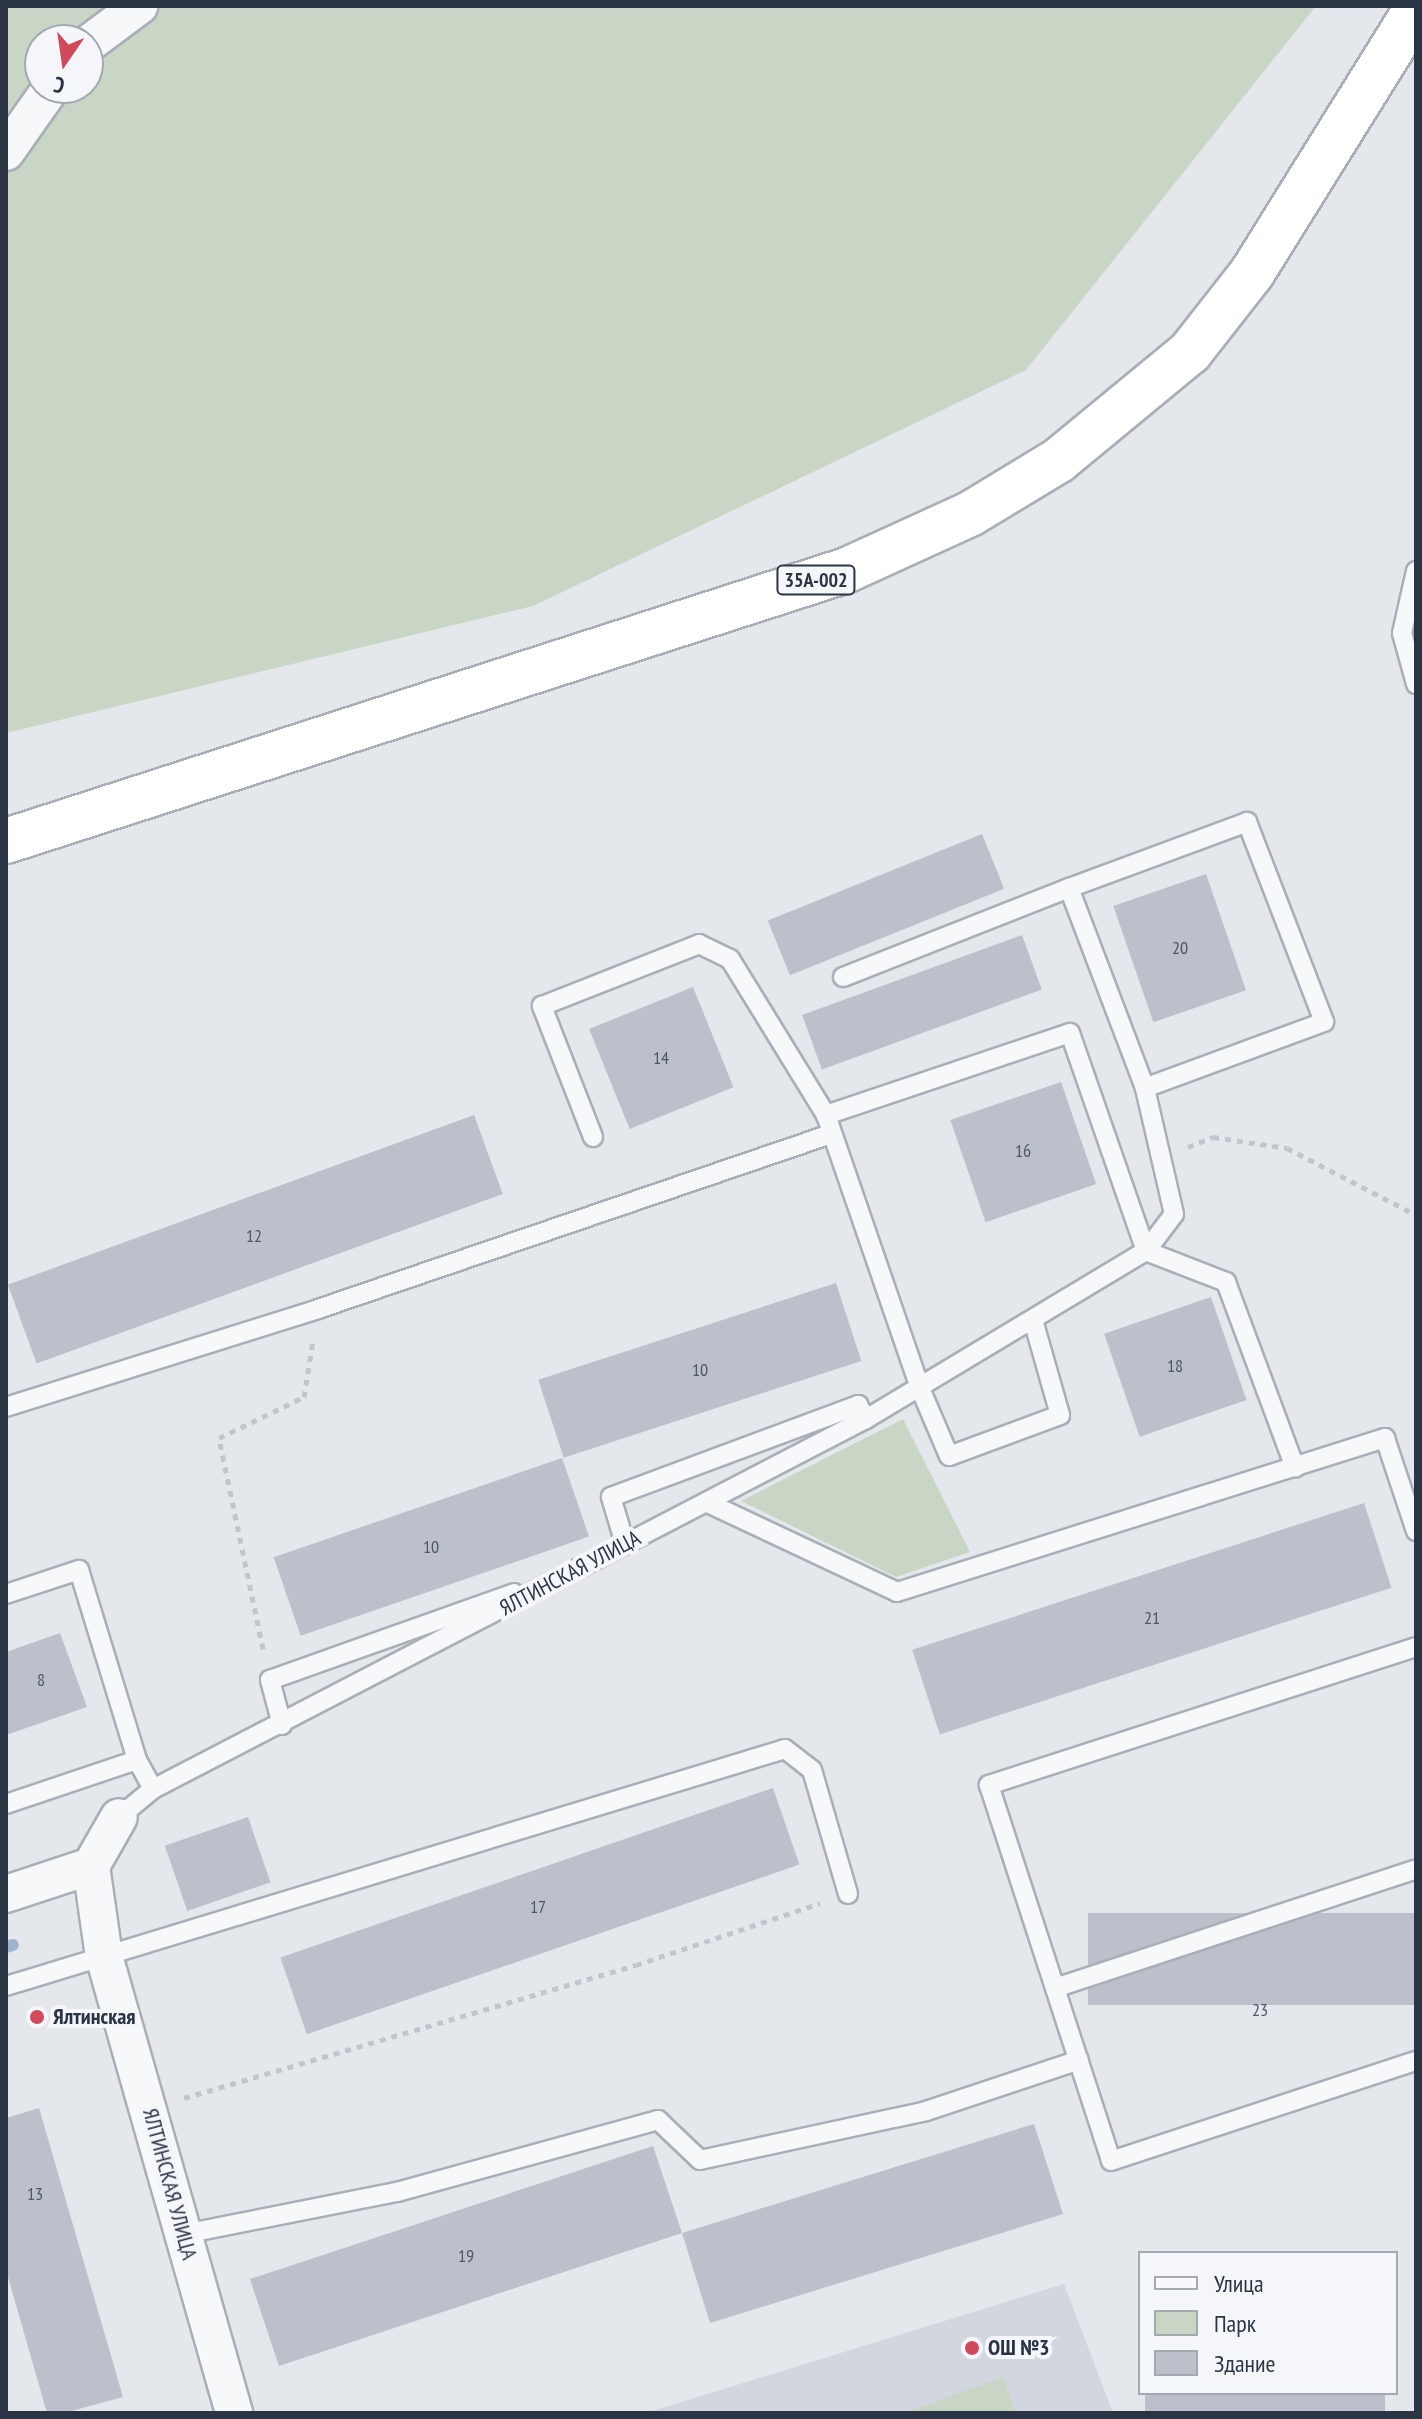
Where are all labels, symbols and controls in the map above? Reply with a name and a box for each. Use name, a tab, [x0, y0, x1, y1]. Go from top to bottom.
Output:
north arrow	[24, 24, 104, 104]
text: С	[51, 71, 67, 100]
road number: 35А-002	[776, 564, 856, 596]
house number: 20	[1172, 937, 1188, 959]
house number: 14	[653, 1047, 669, 1069]
house number: 16	[1015, 1140, 1031, 1162]
house number: 12	[246, 1225, 262, 1247]
house number: 18	[1167, 1355, 1183, 1377]
house number: 10	[692, 1359, 708, 1381]
street label: ЯЛТИНСКАЯ УЛИЦА	[495, 1525, 645, 1621]
house number: 10	[423, 1536, 439, 1558]
house number: 21	[1144, 1607, 1160, 1629]
house number: 8	[37, 1669, 45, 1691]
house number: 17	[530, 1896, 546, 1918]
house number: 23	[1252, 1999, 1268, 2021]
place label: Ялтинская	[53, 2004, 136, 2030]
marker: Ялтинская	[28, 2008, 46, 2026]
street label: ЯЛТИНСКАЯ УЛИЦА	[137, 2105, 203, 2263]
house number: 13	[27, 2183, 43, 2205]
house number: 19	[458, 2245, 474, 2267]
legend	[1138, 2251, 1398, 2395]
text: Улица	[1214, 2268, 1264, 2299]
text: Парк	[1214, 2308, 1256, 2339]
place label: ОШ №3	[988, 2335, 1050, 2361]
marker: ОШ №3	[963, 2339, 981, 2357]
text: Здание	[1214, 2348, 1275, 2379]

